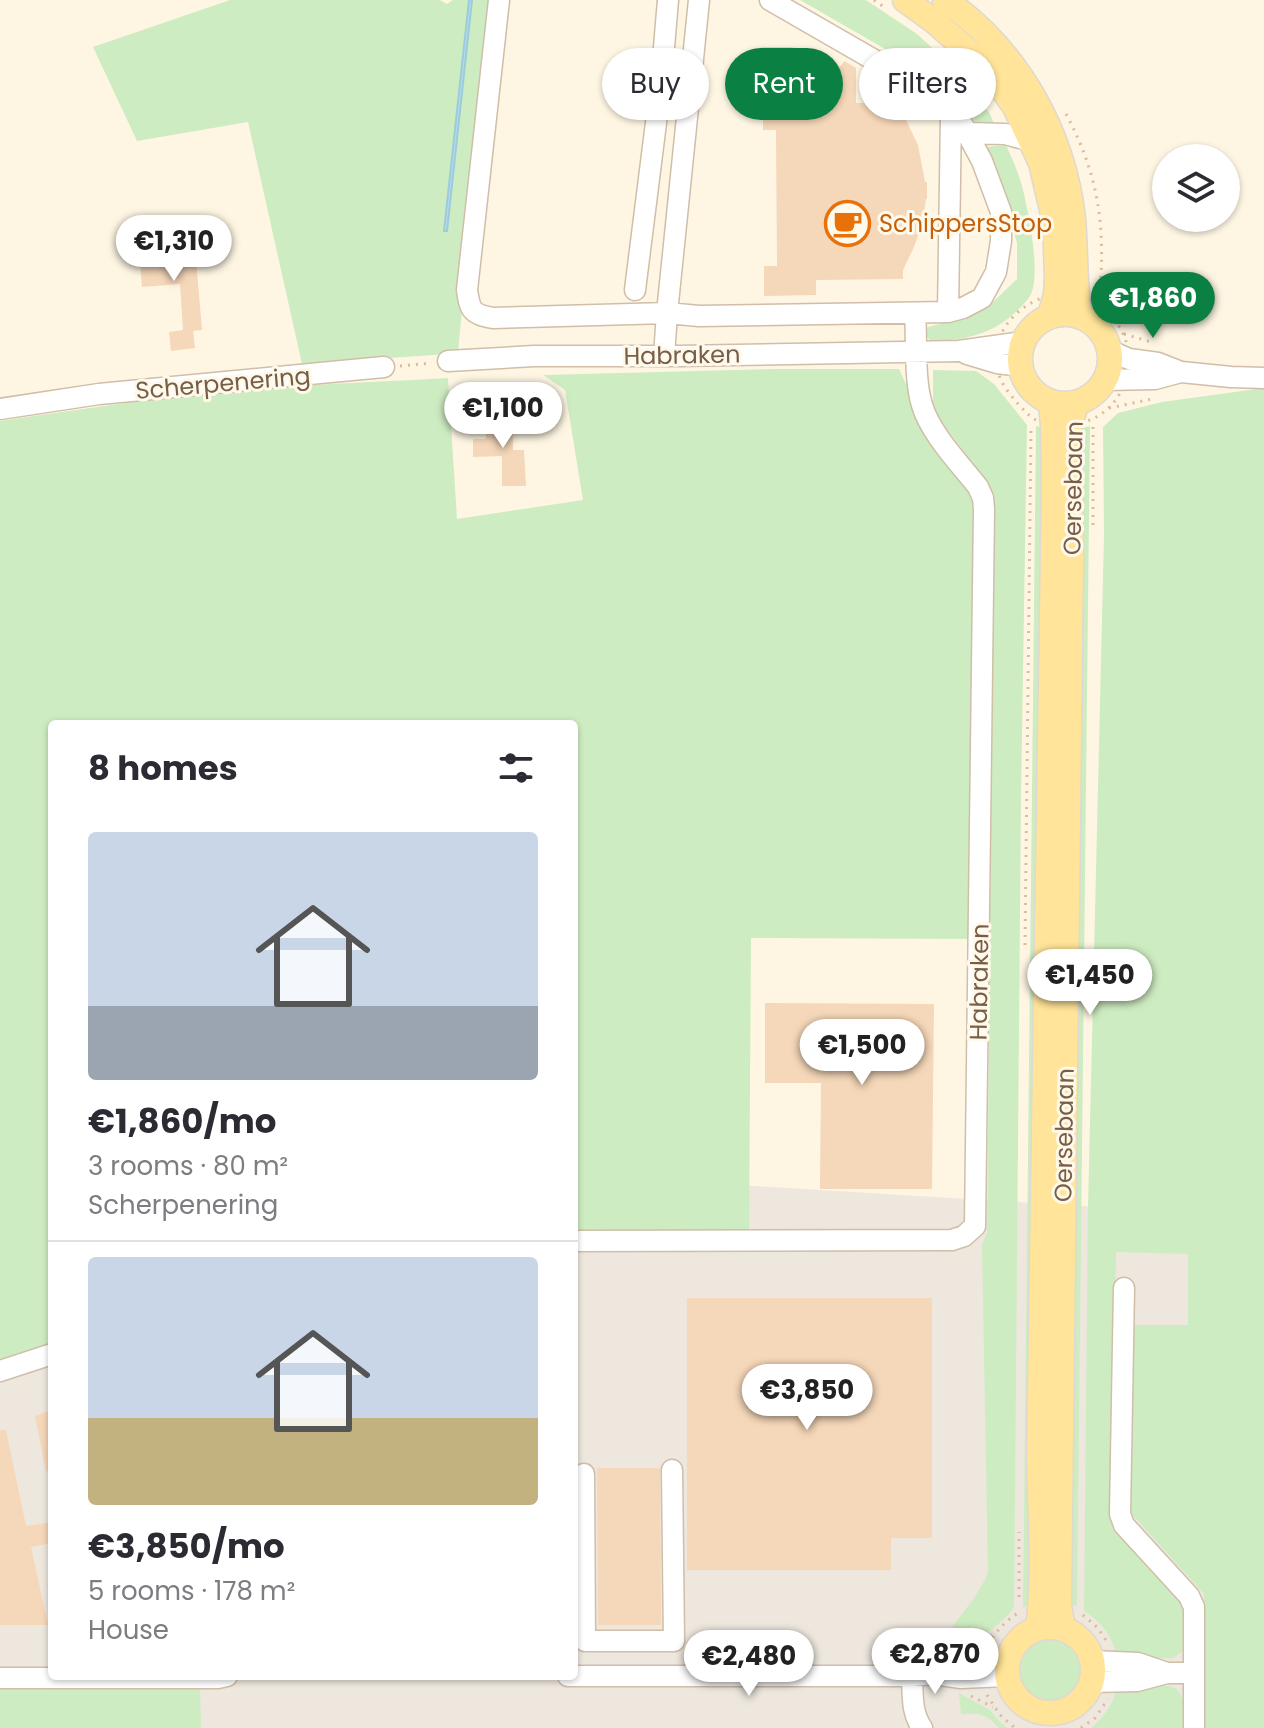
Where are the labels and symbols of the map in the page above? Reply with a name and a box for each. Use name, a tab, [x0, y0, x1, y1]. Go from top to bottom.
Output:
cafe icon: SchippersStop	[824, 199, 872, 247]
place label: SchippersStop	[879, 207, 1052, 240]
pin: €1,310	[109, 215, 239, 283]
pin: €1,860	[1088, 272, 1218, 340]
street label: Habraken	[623, 337, 741, 373]
street label: Scherpenering	[134, 359, 312, 407]
pin: €1,100	[438, 382, 568, 450]
street label: Oersebaan	[1055, 421, 1091, 555]
street label: Habraken	[961, 923, 997, 1041]
pin: €1,450	[1025, 949, 1155, 1017]
pin: €1,500	[797, 1019, 927, 1087]
street label: Oersebaan	[1046, 1068, 1082, 1202]
pin: €3,850	[742, 1364, 872, 1432]
pin: €2,870	[870, 1628, 1000, 1696]
pin: €2,480	[684, 1630, 814, 1698]

